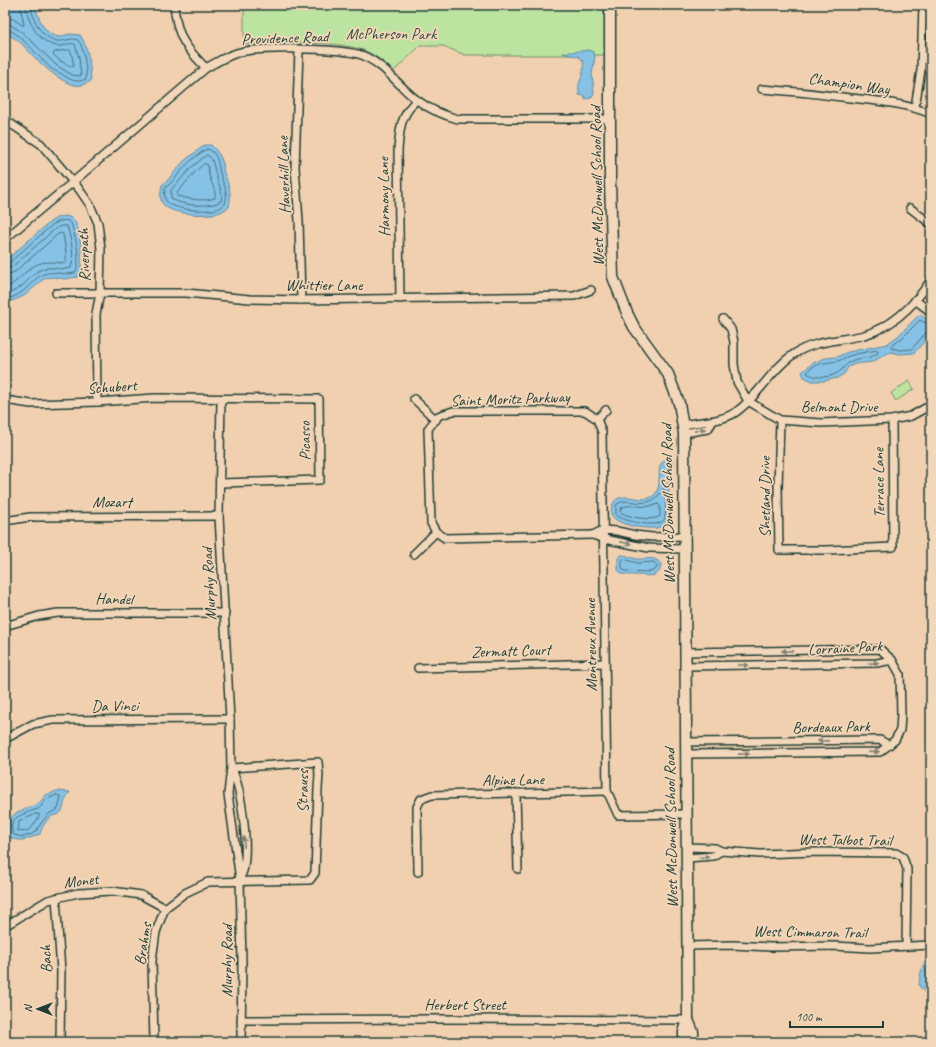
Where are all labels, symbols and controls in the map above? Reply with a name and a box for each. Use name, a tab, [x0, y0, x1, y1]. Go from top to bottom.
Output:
park label: McPherson Park	[346, 24, 437, 44]
street label: Providence Road	[241, 26, 332, 50]
street label: Champion Way	[807, 68, 892, 100]
street label: West McDonwell School Road	[586, 103, 608, 266]
street label: Haverhill Lane	[273, 134, 295, 214]
street label: Harmony Lane	[373, 155, 395, 237]
street label: Riverpath	[73, 227, 95, 282]
street label: Whittier Lane	[285, 275, 364, 295]
street label: Schubert	[87, 375, 139, 399]
street label: Saint Moritz Parkway	[450, 387, 571, 411]
street label: Belmont Drive	[801, 397, 879, 417]
street label: Picasso	[295, 420, 315, 461]
street label: West McDonwell School Road	[657, 421, 679, 584]
one-way arrow	[694, 427, 707, 433]
street label: Terrace Lane	[868, 446, 890, 518]
street label: Shetland Drive	[755, 455, 775, 538]
street label: Mozart	[92, 492, 135, 512]
one-way arrow	[620, 541, 633, 547]
street label: Murphy Road	[197, 545, 221, 621]
street label: Handel	[95, 589, 136, 609]
street label: Montreux Avenue	[580, 597, 602, 692]
street label: Lorraine Park	[807, 636, 884, 660]
street label: Zermatt Court	[471, 640, 554, 662]
one-way arrow	[780, 648, 793, 654]
one-way arrow	[867, 659, 879, 666]
one-way arrow	[737, 662, 750, 668]
street label: Da Vinci	[92, 696, 140, 716]
street label: Bordeaux Park	[792, 716, 871, 738]
one-way arrow	[816, 738, 829, 744]
street label: West McDonwell School Road	[660, 745, 682, 908]
one-way arrow	[868, 748, 880, 755]
one-way arrow	[738, 751, 751, 757]
street label: Strauss	[293, 768, 313, 812]
street label: Alpine Lane	[482, 769, 546, 791]
street label: West Talbot Trail	[798, 829, 895, 851]
one-way arrow	[241, 836, 248, 848]
one-way arrow	[698, 853, 710, 860]
street label: Monet	[62, 869, 101, 893]
street label: Brahms	[130, 920, 156, 967]
street label: West Cimmaron Trail	[753, 921, 870, 943]
street label: Murphy Road	[217, 922, 237, 997]
street label: Bach	[35, 944, 57, 974]
north arrow	[18, 989, 58, 1029]
street label: Herbert Street	[424, 995, 507, 1015]
text: N	[21, 1003, 35, 1012]
scale bar	[790, 1003, 883, 1029]
text: 100 m	[796, 1009, 823, 1025]

